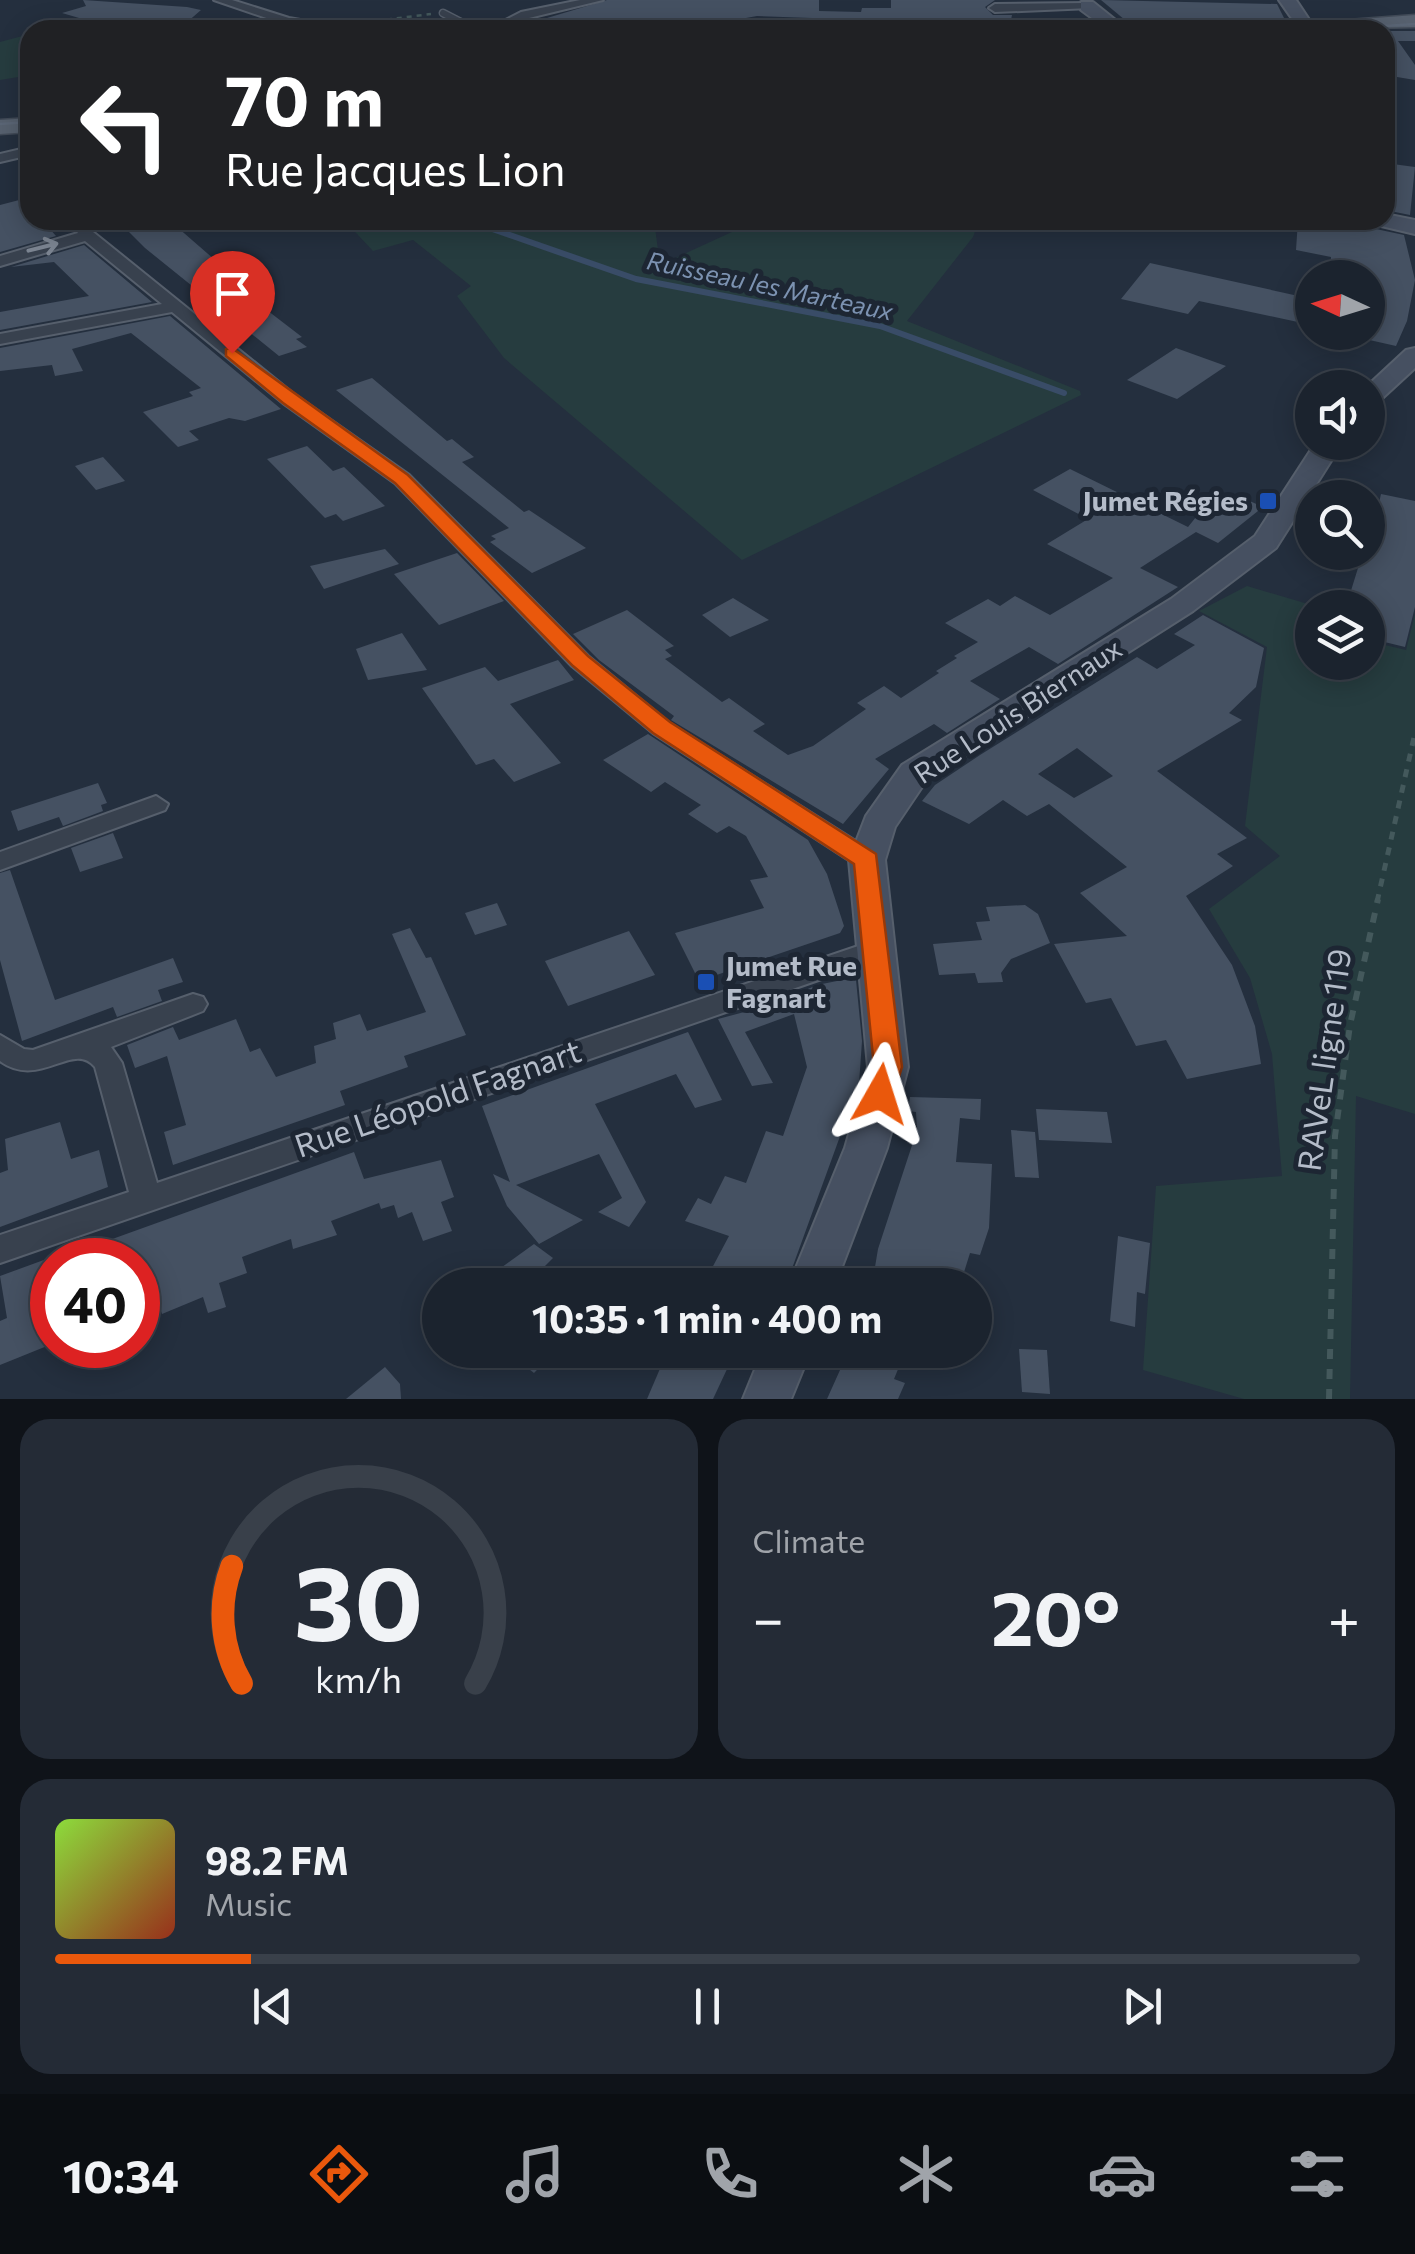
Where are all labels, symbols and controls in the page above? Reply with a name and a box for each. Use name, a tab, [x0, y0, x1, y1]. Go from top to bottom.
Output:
text: 70 m	[225, 55, 384, 140]
icon: left	[60, 60, 190, 190]
text: Rue Jacques Lion	[225, 140, 566, 195]
one-way arrow	[27, 236, 58, 255]
water label: Ruisseau les Marteaux	[644, 244, 897, 326]
pin	[190, 251, 275, 354]
north arrow	[1295, 260, 1385, 350]
map controls	[1295, 260, 1385, 680]
icon: arrive	[205, 266, 260, 321]
button: sound	[1295, 370, 1385, 460]
button: search	[1295, 480, 1385, 570]
place label: Jumet Régies	[1083, 483, 1248, 517]
marker: Jumet Régies	[1257, 490, 1279, 512]
button: layers	[1295, 590, 1385, 680]
street label: Rue Louis Biernaux	[907, 630, 1128, 790]
street label: RAVeL ligne 119	[1288, 946, 1358, 1173]
place label: Jumet Rue Fagnart	[726, 948, 857, 1014]
marker: Jumet Rue Fagnart	[695, 971, 717, 993]
street label: Rue Léopold Fagnart	[289, 1029, 586, 1165]
position arrow	[828, 1042, 932, 1146]
speed limit sign: 40	[30, 1238, 160, 1368]
text: 10:35 · 1 min · 400 m	[532, 1294, 882, 1341]
text: Climate	[753, 1520, 865, 1560]
text: 30	[294, 1535, 424, 1662]
text: 20°	[991, 1570, 1120, 1661]
text: −	[753, 1583, 784, 1650]
text: +	[1328, 1583, 1360, 1650]
text: km/h	[315, 1657, 402, 1700]
text: 98.2 FM	[205, 1836, 349, 1883]
text: Music	[205, 1883, 292, 1923]
icon: previous	[245, 1979, 300, 2034]
icon: pause	[680, 1979, 735, 2034]
icon: next	[1115, 1979, 1170, 2034]
icon: directions	[304, 2139, 374, 2209]
icon: music	[500, 2139, 570, 2209]
icon: phone	[695, 2139, 765, 2209]
icon: climate	[891, 2139, 961, 2209]
icon: car	[1087, 2139, 1157, 2209]
icon: filters	[1282, 2139, 1352, 2209]
text: 10:34	[63, 2147, 179, 2202]

